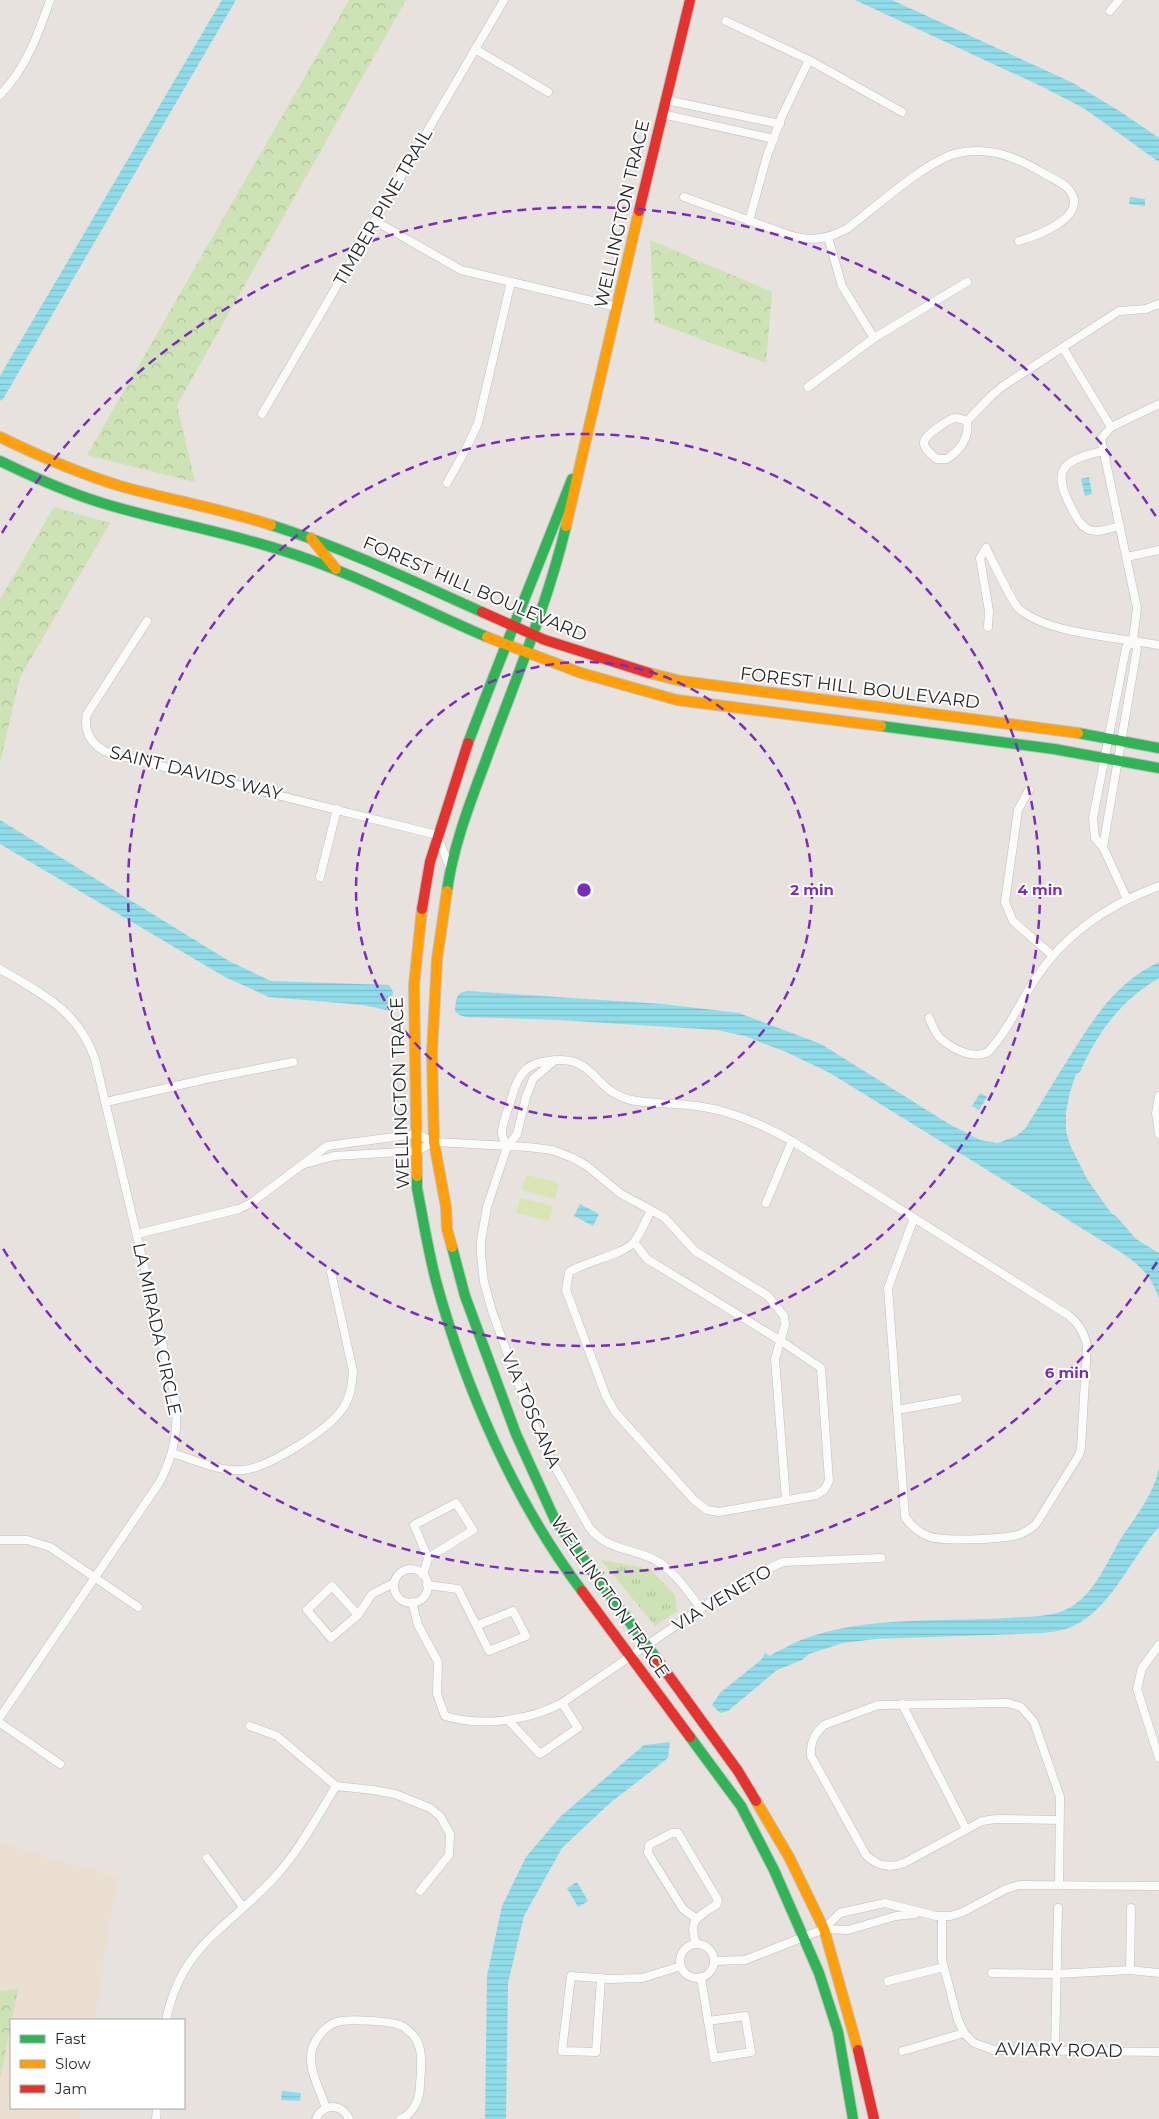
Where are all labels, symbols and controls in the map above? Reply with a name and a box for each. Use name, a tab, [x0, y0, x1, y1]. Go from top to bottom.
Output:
street label: WELLINGTON TRACE	[590, 118, 654, 310]
street label: TIMBER PINE TRAIL	[329, 124, 437, 290]
street label: FOREST HILL BOULEVARD	[360, 532, 590, 646]
street label: FOREST HILL BOULEVARD	[739, 662, 981, 714]
street label: SAINT DAVIDS WAY	[107, 741, 285, 805]
text: 2 min	[790, 880, 834, 899]
text: 4 min	[1017, 880, 1063, 899]
centre of rings	[575, 881, 593, 899]
street label: WELLINGTON TRACE	[386, 996, 414, 1190]
street label: LA MIRADA CIRCLE	[128, 1241, 186, 1417]
street label: VIA TOSCANA	[497, 1348, 565, 1472]
text: 6 min	[1045, 1363, 1089, 1382]
street label: WELLINGTON TRACE	[546, 1512, 674, 1682]
street label: VIA VENETO	[668, 1560, 776, 1636]
legend	[10, 2019, 185, 2109]
text: Fast	[55, 2029, 86, 2048]
street label: AVIARY ROAD	[995, 2038, 1123, 2062]
text: Slow	[55, 2054, 91, 2073]
text: Jam	[54, 2079, 87, 2098]

